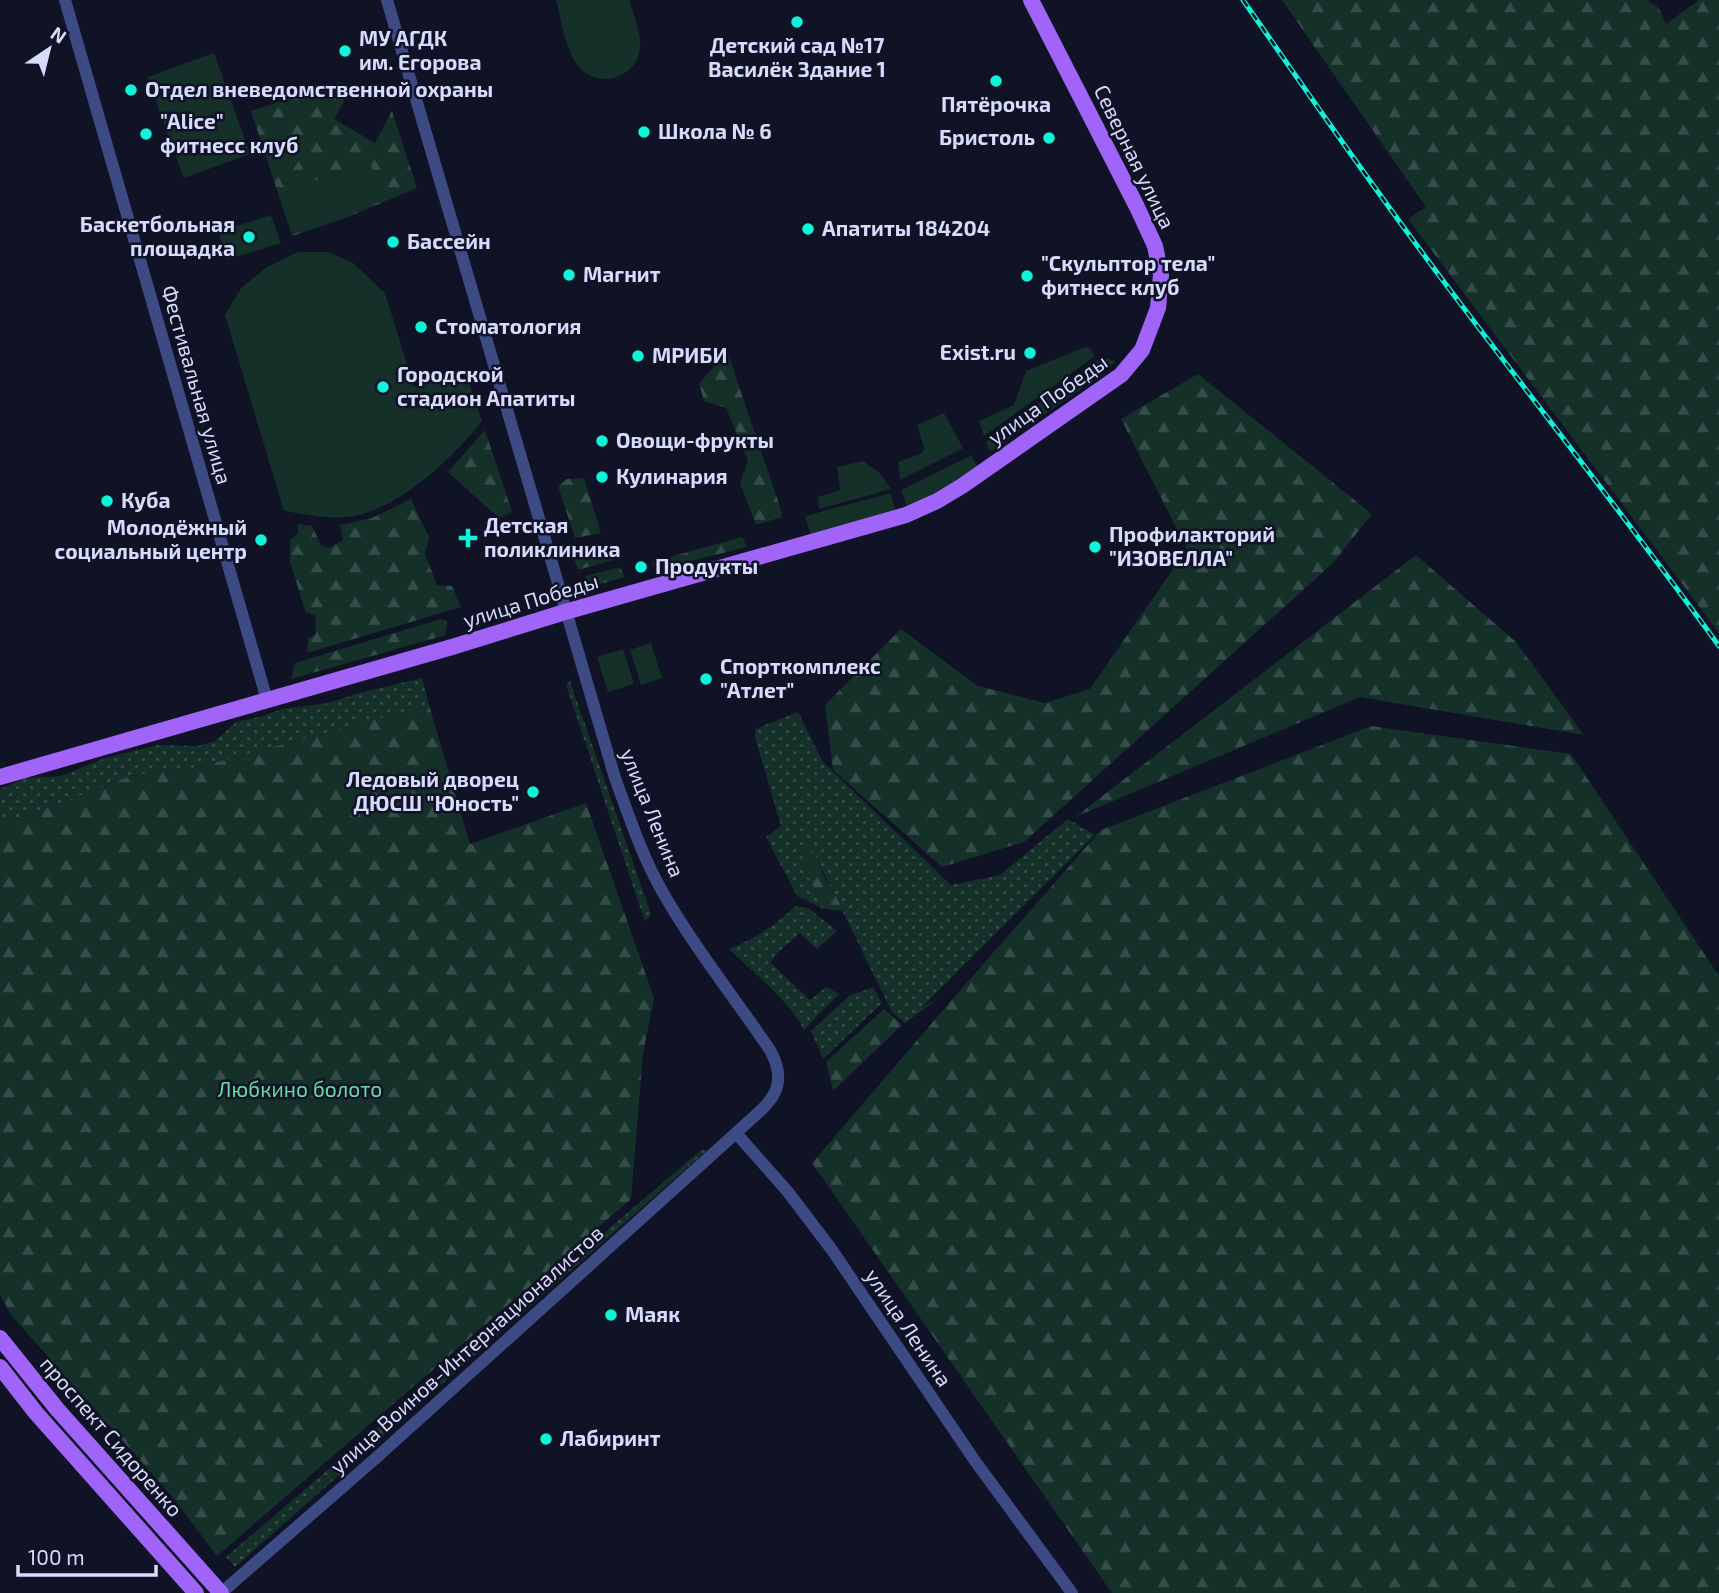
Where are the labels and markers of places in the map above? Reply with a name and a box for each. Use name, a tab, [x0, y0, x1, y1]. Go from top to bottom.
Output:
marker: Детский сад №17 Василёк Здание 1	[789, 14, 805, 30]
place label: МУ АГДК им. Егорова	[359, 25, 481, 74]
place label: Детский сад №17 Василёк Здание 1	[708, 32, 886, 81]
marker: МУ АГДК им. Егорова	[337, 43, 353, 59]
marker: Пятёрочка	[988, 73, 1004, 89]
place label: Отдел вневедомственной охраны	[145, 76, 493, 101]
marker: Отдел вневедомственной охраны	[123, 82, 139, 98]
place label: Пятёрочка	[941, 91, 1051, 116]
place label: "Alice" фитнесс клуб	[160, 108, 298, 157]
place label: Школа № 6	[658, 118, 772, 143]
marker: Школа № 6	[636, 124, 652, 140]
place label: Бристоль	[939, 124, 1035, 149]
marker: "Alice" фитнесс клуб	[138, 126, 154, 142]
marker: Бристоль	[1041, 130, 1057, 146]
place label: Баскетбольная площадка	[80, 211, 235, 260]
place label: Апатиты 184204	[822, 215, 990, 240]
marker: Апатиты 184204	[800, 221, 816, 237]
place label: Бассейн	[407, 228, 491, 253]
marker: Баскетбольная площадка	[241, 229, 257, 245]
marker: Бассейн	[385, 234, 401, 250]
place label: "Скульптор тела" фитнесс клуб	[1041, 250, 1215, 299]
place label: Магнит	[583, 261, 661, 286]
marker: Магнит	[561, 267, 577, 283]
marker: "Скульптор тела" фитнесс клуб	[1019, 268, 1035, 284]
place label: Стоматология	[435, 313, 581, 338]
marker: Стоматология	[413, 319, 429, 335]
place label: Exist.ru	[940, 339, 1016, 364]
place label: МРИБИ	[652, 342, 727, 367]
marker: Exist.ru	[1022, 345, 1038, 361]
marker: МРИБИ	[630, 348, 646, 364]
place label: Городской стадион Апатиты	[397, 361, 575, 410]
marker: Городской стадион Апатиты	[375, 379, 391, 395]
place label: Овощи-фрукты	[616, 427, 774, 452]
marker: Овощи-фрукты	[594, 433, 610, 449]
place label: Кулинария	[616, 463, 728, 488]
marker: Кулинария	[594, 469, 610, 485]
place label: Куба	[121, 487, 171, 512]
marker: Куба	[99, 493, 115, 509]
place label: Детская поликлиника	[484, 512, 621, 561]
place label: Молодёжный социальный центр	[55, 514, 247, 563]
place label: Профилакторий "ИЗОВЕЛЛА"	[1109, 521, 1275, 570]
marker: Детская поликлиника	[458, 528, 478, 548]
marker: Молодёжный социальный центр	[253, 532, 269, 548]
marker: Профилакторий "ИЗОВЕЛЛА"	[1087, 539, 1103, 555]
place label: Продукты	[655, 553, 758, 578]
marker: Продукты	[633, 559, 649, 575]
place label: Спорткомплекс "Атлет"	[720, 653, 881, 702]
marker: Спорткомплекс "Атлет"	[698, 671, 714, 687]
place label: Ледовый дворец ДЮСШ "Юность"	[346, 766, 519, 815]
marker: Ледовый дворец ДЮСШ "Юность"	[525, 784, 541, 800]
place label: Маяк	[625, 1301, 680, 1326]
marker: Маяк	[603, 1307, 619, 1323]
place label: Лабиринт	[560, 1425, 661, 1450]
marker: Лабиринт	[538, 1431, 554, 1447]

